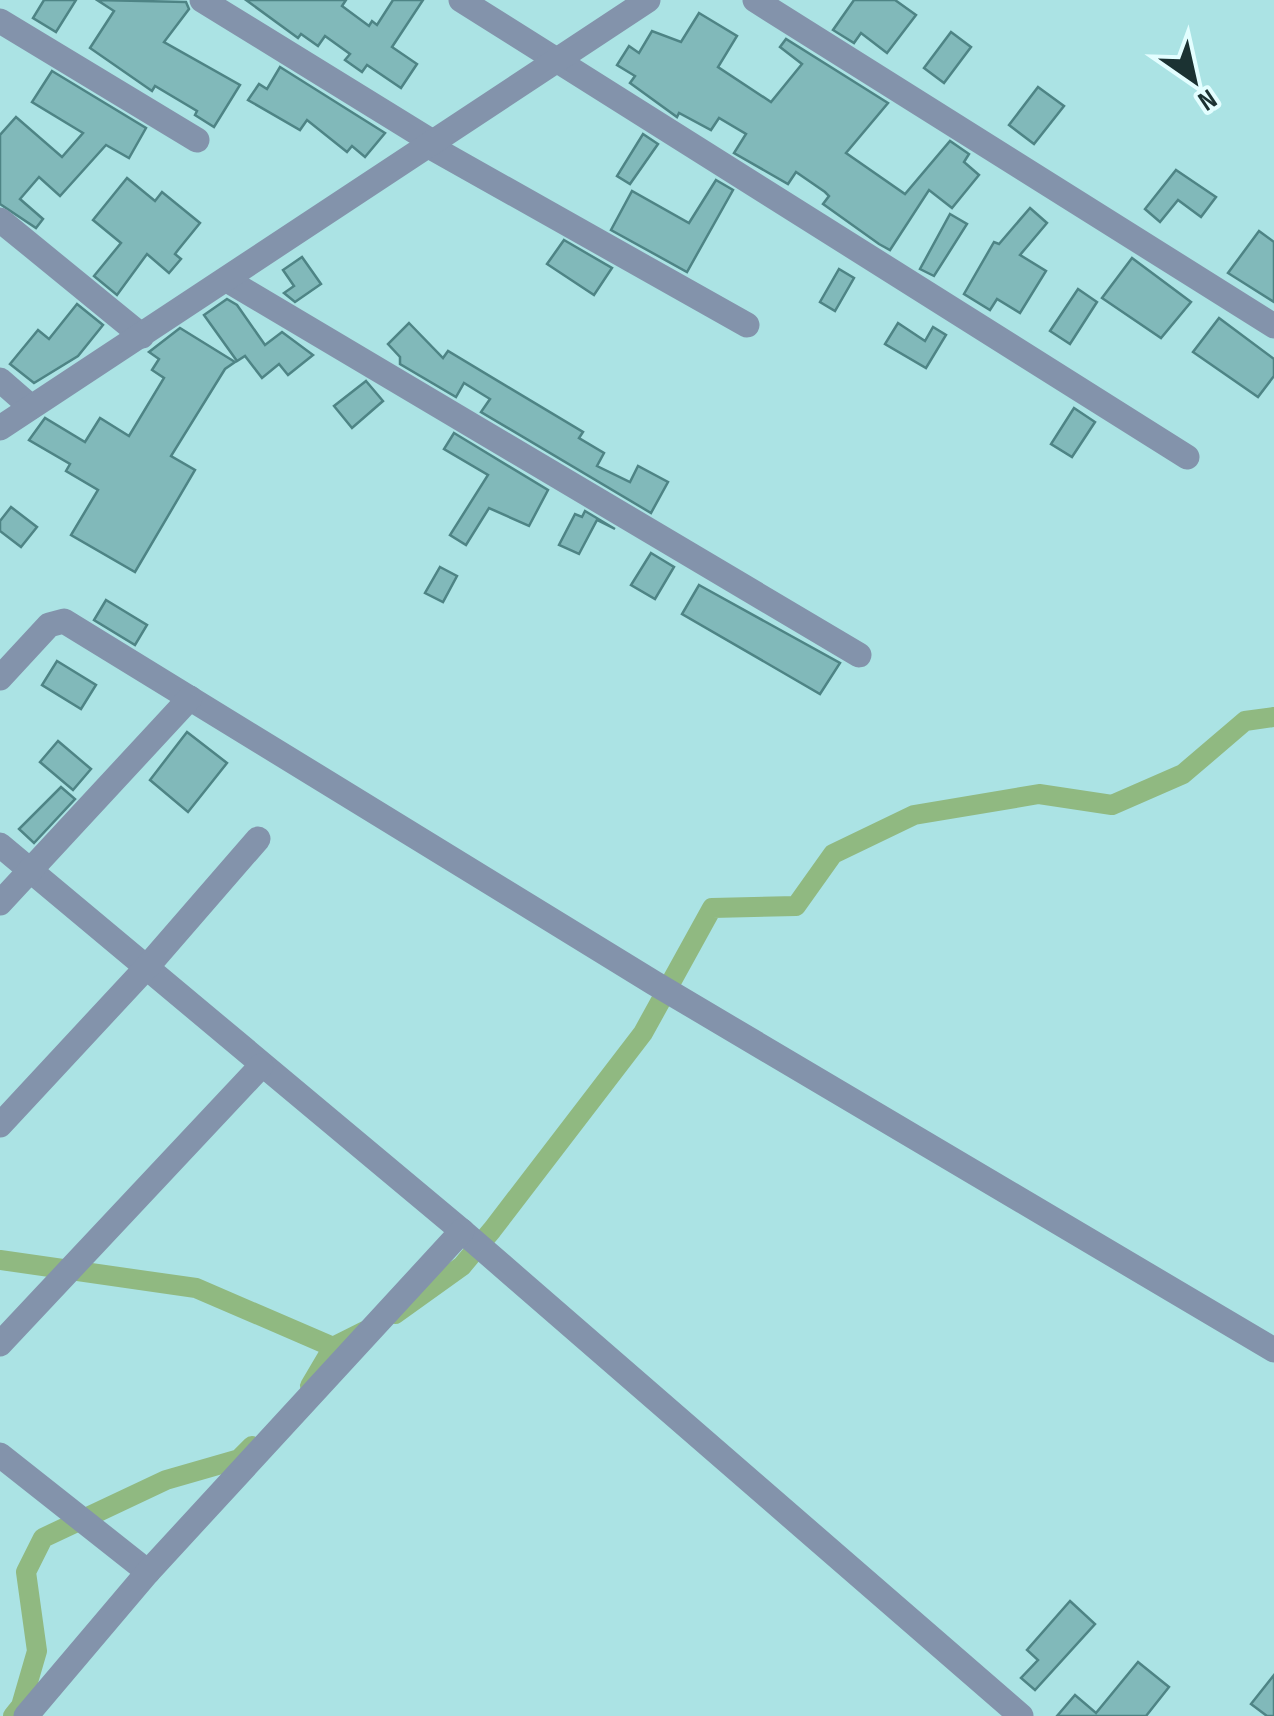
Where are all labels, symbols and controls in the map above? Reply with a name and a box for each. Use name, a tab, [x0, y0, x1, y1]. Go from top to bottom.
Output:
north arrow	[1144, 30, 1244, 130]
text: N	[1192, 82, 1223, 117]

